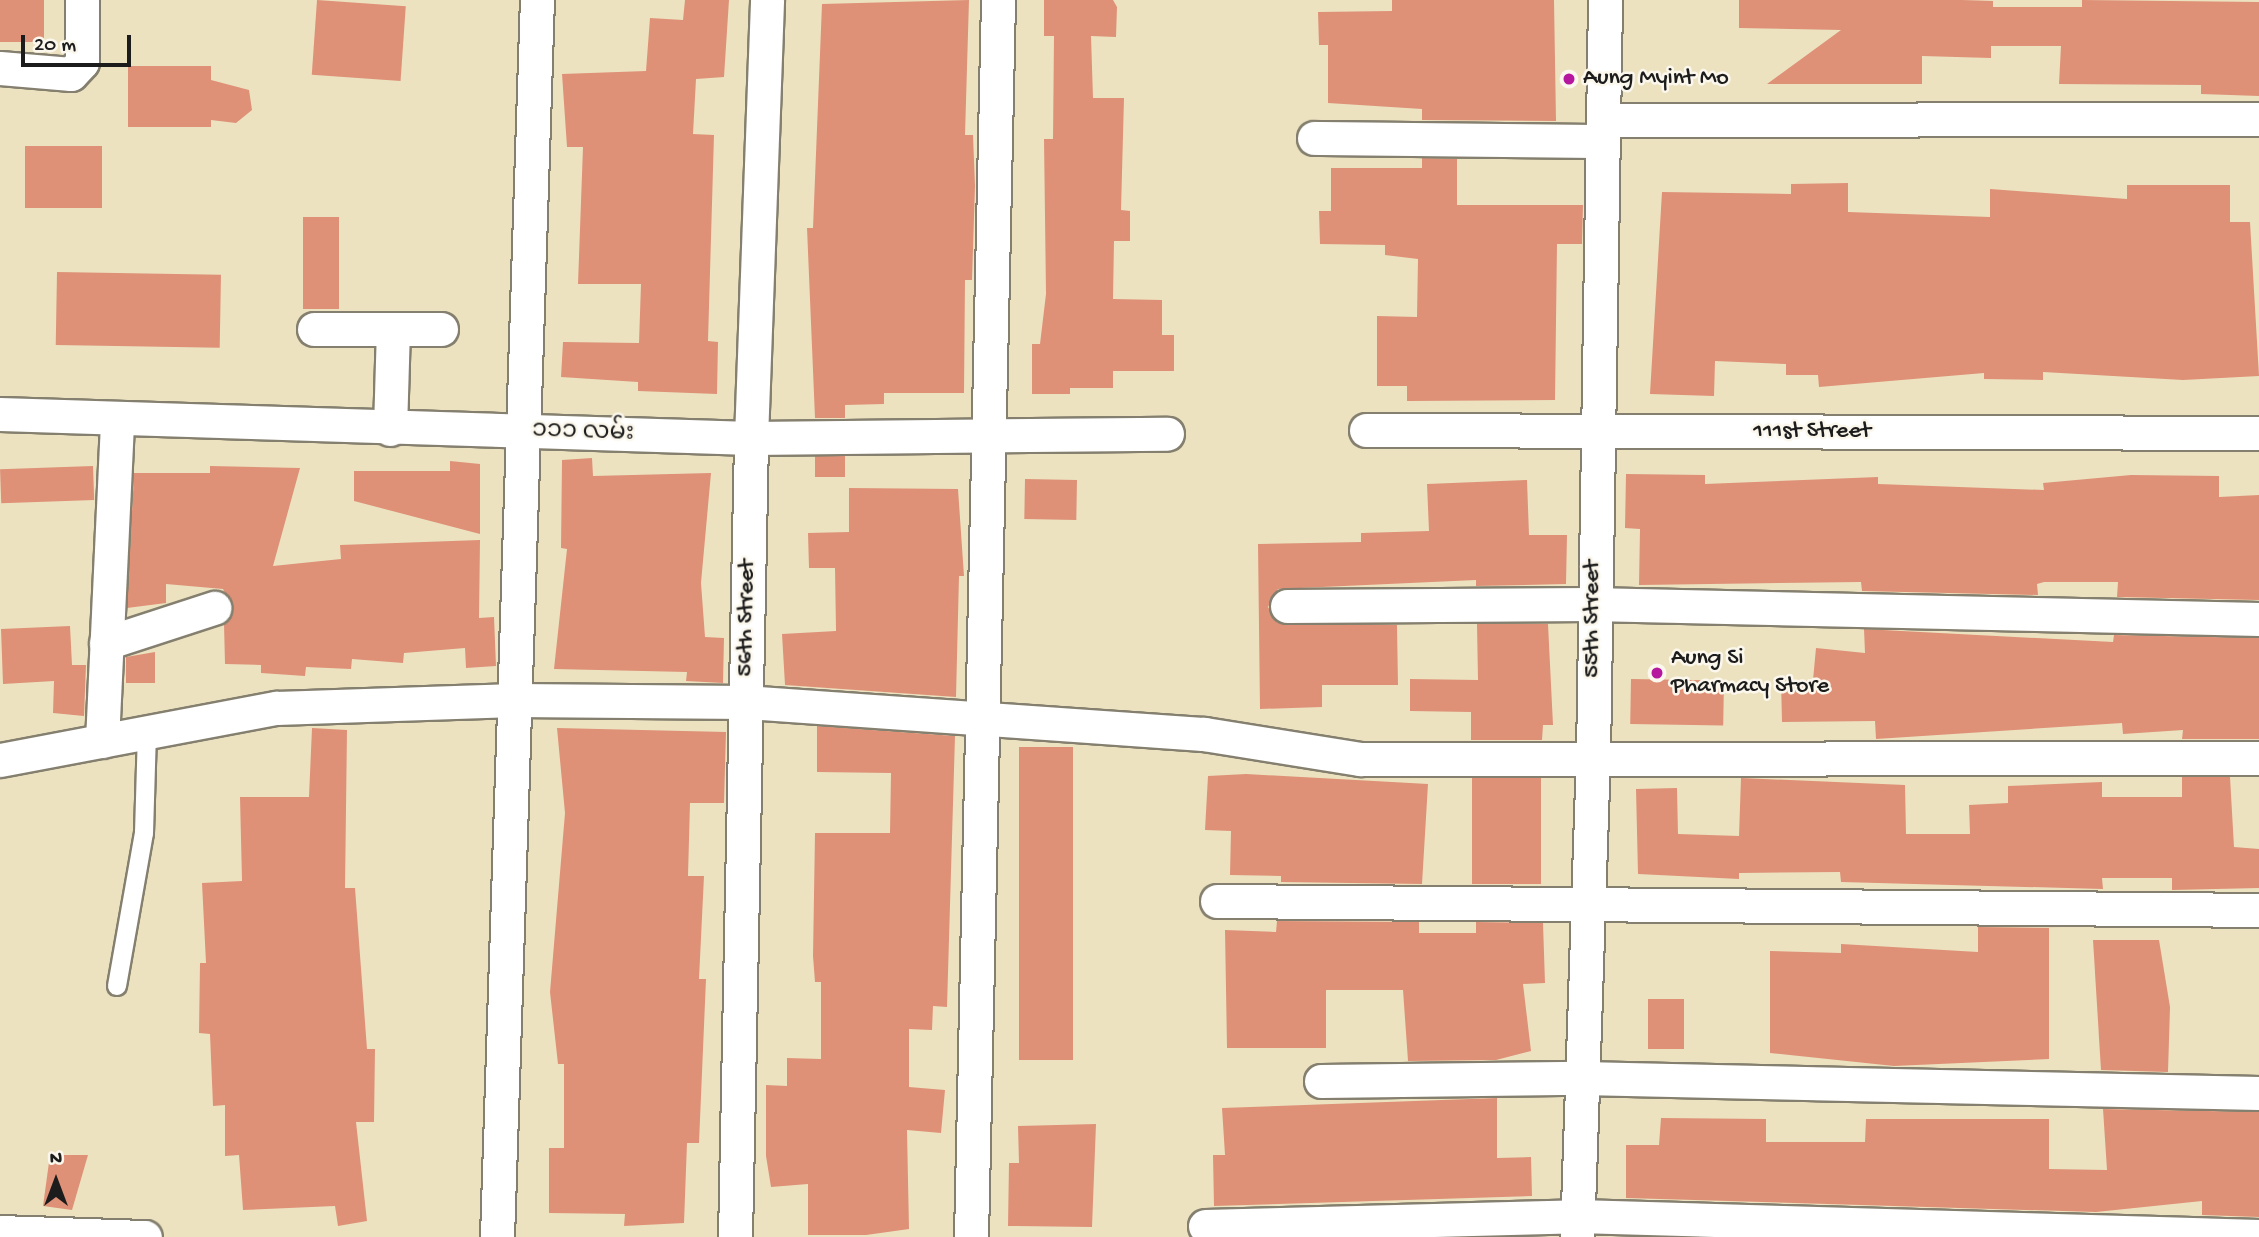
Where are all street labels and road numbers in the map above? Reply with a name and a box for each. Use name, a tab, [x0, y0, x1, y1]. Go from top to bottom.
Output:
street label: ၁၁၁ လမ်း	[531, 417, 635, 449]
street label: 111st Street	[1753, 418, 1871, 446]
street label: 56th Street	[732, 559, 762, 677]
street label: 55th Street	[1579, 560, 1607, 678]

